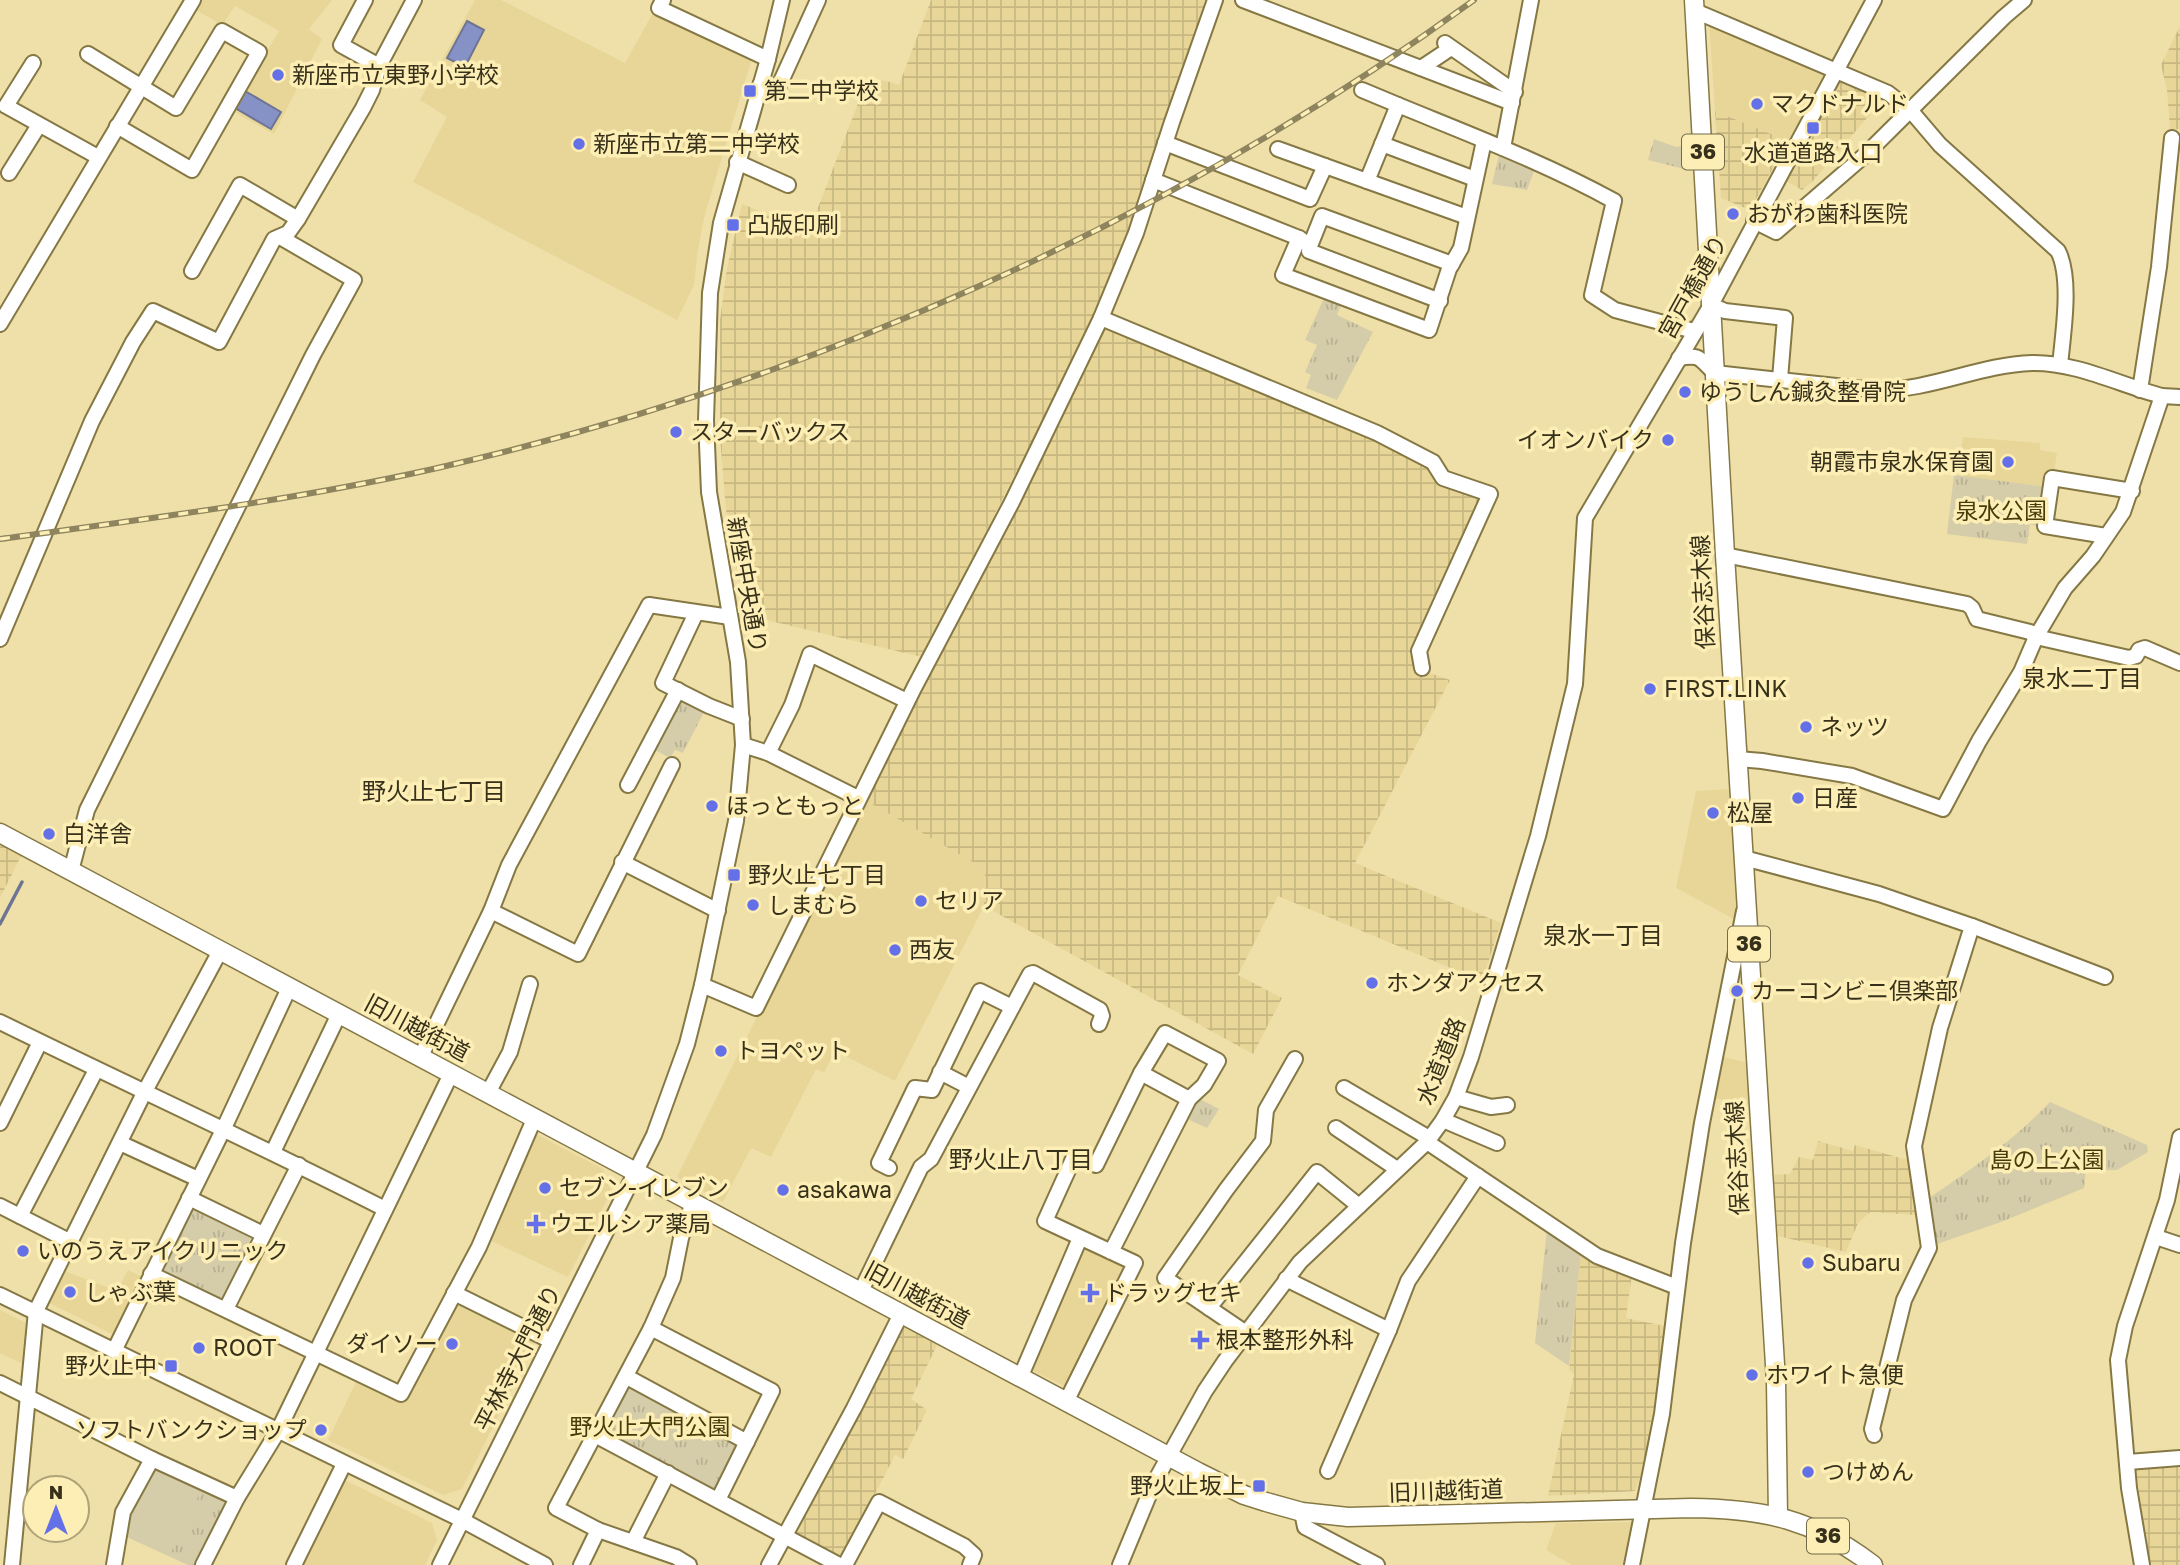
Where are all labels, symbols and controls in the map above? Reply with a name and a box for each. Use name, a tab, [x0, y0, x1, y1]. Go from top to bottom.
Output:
place label: 新座市立東野小学校	[292, 60, 499, 88]
marker: 新座市立東野小学校	[270, 67, 286, 83]
place label: 第二中学校	[764, 76, 879, 104]
marker: 第二中学校	[742, 83, 758, 99]
place label: マクドナルド	[1771, 89, 1909, 117]
marker: マクドナルド	[1749, 96, 1765, 112]
marker: 水道道路入口	[1805, 120, 1821, 136]
place label: 新座市立第二中学校	[593, 129, 800, 157]
road number: 36	[1682, 134, 1724, 170]
marker: 新座市立第二中学校	[571, 136, 587, 152]
place label: 水道道路入口	[1744, 138, 1882, 166]
place label: おがわ歯科医院	[1747, 199, 1908, 227]
marker: おがわ歯科医院	[1725, 206, 1741, 222]
place label: 凸版印刷	[747, 210, 839, 238]
marker: 凸版印刷	[725, 217, 741, 233]
street label: 宮戸橋通り	[1652, 229, 1732, 344]
place label: ゆうしん鍼灸整骨院	[1699, 377, 1906, 405]
marker: ゆうしん鍼灸整骨院	[1677, 384, 1693, 400]
place label: スターバックス	[690, 417, 850, 445]
marker: スターバックス	[668, 424, 684, 440]
place label: イオンバイク	[1516, 425, 1654, 453]
marker: イオンバイク	[1660, 432, 1676, 448]
place label: 朝霞市泉水保育園	[1810, 447, 1994, 475]
marker: 朝霞市泉水保育園	[2000, 454, 2016, 470]
park label: 泉水公園	[1955, 496, 2047, 524]
street label: 新座中央通り	[722, 514, 774, 655]
street label: 保谷志木線	[1685, 534, 1719, 650]
district label: 泉水二丁目	[2022, 663, 2142, 692]
place label: FIRST.LINK	[1664, 674, 1787, 702]
marker: FIRST.LINK	[1642, 681, 1658, 697]
place label: ネッツ	[1820, 712, 1889, 740]
marker: ネッツ	[1798, 719, 1814, 735]
district label: 野火止七丁目	[362, 776, 506, 805]
place label: 日産	[1812, 783, 1858, 811]
marker: 日産	[1790, 790, 1806, 806]
place label: ほっともっと	[726, 791, 864, 819]
marker: ほっともっと	[704, 798, 720, 814]
place label: 松屋	[1727, 798, 1773, 826]
marker: 松屋	[1705, 805, 1721, 821]
place label: 白洋舎	[63, 819, 132, 847]
marker: 白洋舎	[41, 826, 57, 842]
place label: 野火止七丁目	[748, 860, 886, 888]
marker: 野火止七丁目	[726, 867, 742, 883]
place label: セリア	[935, 886, 1004, 914]
place label: しまむら	[767, 890, 859, 918]
marker: セリア	[913, 893, 929, 909]
marker: しまむら	[745, 897, 761, 913]
district label: 泉水一丁目	[1543, 920, 1663, 949]
road number: 36	[1728, 926, 1770, 962]
place label: 西友	[909, 935, 955, 963]
marker: 西友	[887, 942, 903, 958]
place label: ホンダアクセス	[1386, 968, 1546, 996]
marker: ホンダアクセス	[1364, 975, 1380, 991]
place label: カーコンビニ倶楽部	[1751, 976, 1958, 1004]
marker: カーコンビニ倶楽部	[1729, 983, 1745, 999]
street label: 旧川越街道	[360, 988, 475, 1066]
street label: 水道道路	[1410, 1013, 1470, 1109]
place label: トヨペット	[735, 1036, 850, 1064]
marker: トヨペット	[713, 1043, 729, 1059]
street label: 保谷志木線	[1719, 1100, 1753, 1216]
district label: 野火止八丁目	[949, 1144, 1093, 1173]
park label: 島の上公園	[1990, 1145, 2105, 1173]
place label: セブン-イレブン	[559, 1173, 729, 1201]
place label: asakawa	[797, 1175, 892, 1203]
marker: セブン-イレブン	[537, 1180, 553, 1196]
marker: asakawa	[775, 1182, 791, 1198]
place label: ウエルシア薬局	[550, 1209, 711, 1237]
marker: ウエルシア薬局	[528, 1216, 544, 1232]
place label: いのうえアイクリニック	[37, 1236, 288, 1264]
marker: いのうえアイクリニック	[15, 1243, 31, 1259]
place label: Subaru	[1822, 1248, 1901, 1276]
street label: 旧川越街道	[860, 1255, 975, 1333]
marker: Subaru	[1800, 1255, 1816, 1271]
place label: しゃぶ葉	[84, 1277, 176, 1305]
place label: ドラッグセキ	[1104, 1278, 1242, 1306]
street label: 平林寺大門通り	[468, 1279, 566, 1436]
marker: しゃぶ葉	[62, 1284, 78, 1300]
marker: ドラッグセキ	[1082, 1285, 1098, 1301]
place label: 根本整形外科	[1216, 1325, 1354, 1353]
place label: ダイソー	[346, 1329, 438, 1357]
marker: 根本整形外科	[1190, 1330, 1210, 1350]
place label: ROOT	[213, 1333, 276, 1361]
marker: ダイソー	[444, 1336, 460, 1352]
marker: ROOT	[191, 1340, 207, 1356]
place label: 野火止中	[65, 1351, 157, 1379]
marker: 野火止中	[163, 1358, 179, 1374]
place label: ホワイト急便	[1766, 1360, 1904, 1388]
marker: ホワイト急便	[1744, 1367, 1760, 1383]
park label: 野火止大門公園	[570, 1412, 731, 1440]
place label: ソフトバンクショップ	[76, 1415, 307, 1443]
marker: ソフトバンクショップ	[313, 1422, 329, 1438]
place label: つけめん	[1822, 1457, 1914, 1485]
marker: つけめん	[1800, 1464, 1816, 1480]
place label: 野火止坂上	[1130, 1471, 1245, 1499]
north arrow	[21, 1474, 91, 1544]
street label: 旧川越街道	[1388, 1474, 1504, 1506]
marker: 野火止坂上	[1251, 1478, 1267, 1494]
text: N	[49, 1480, 63, 1503]
road number: 36	[1807, 1518, 1849, 1554]

